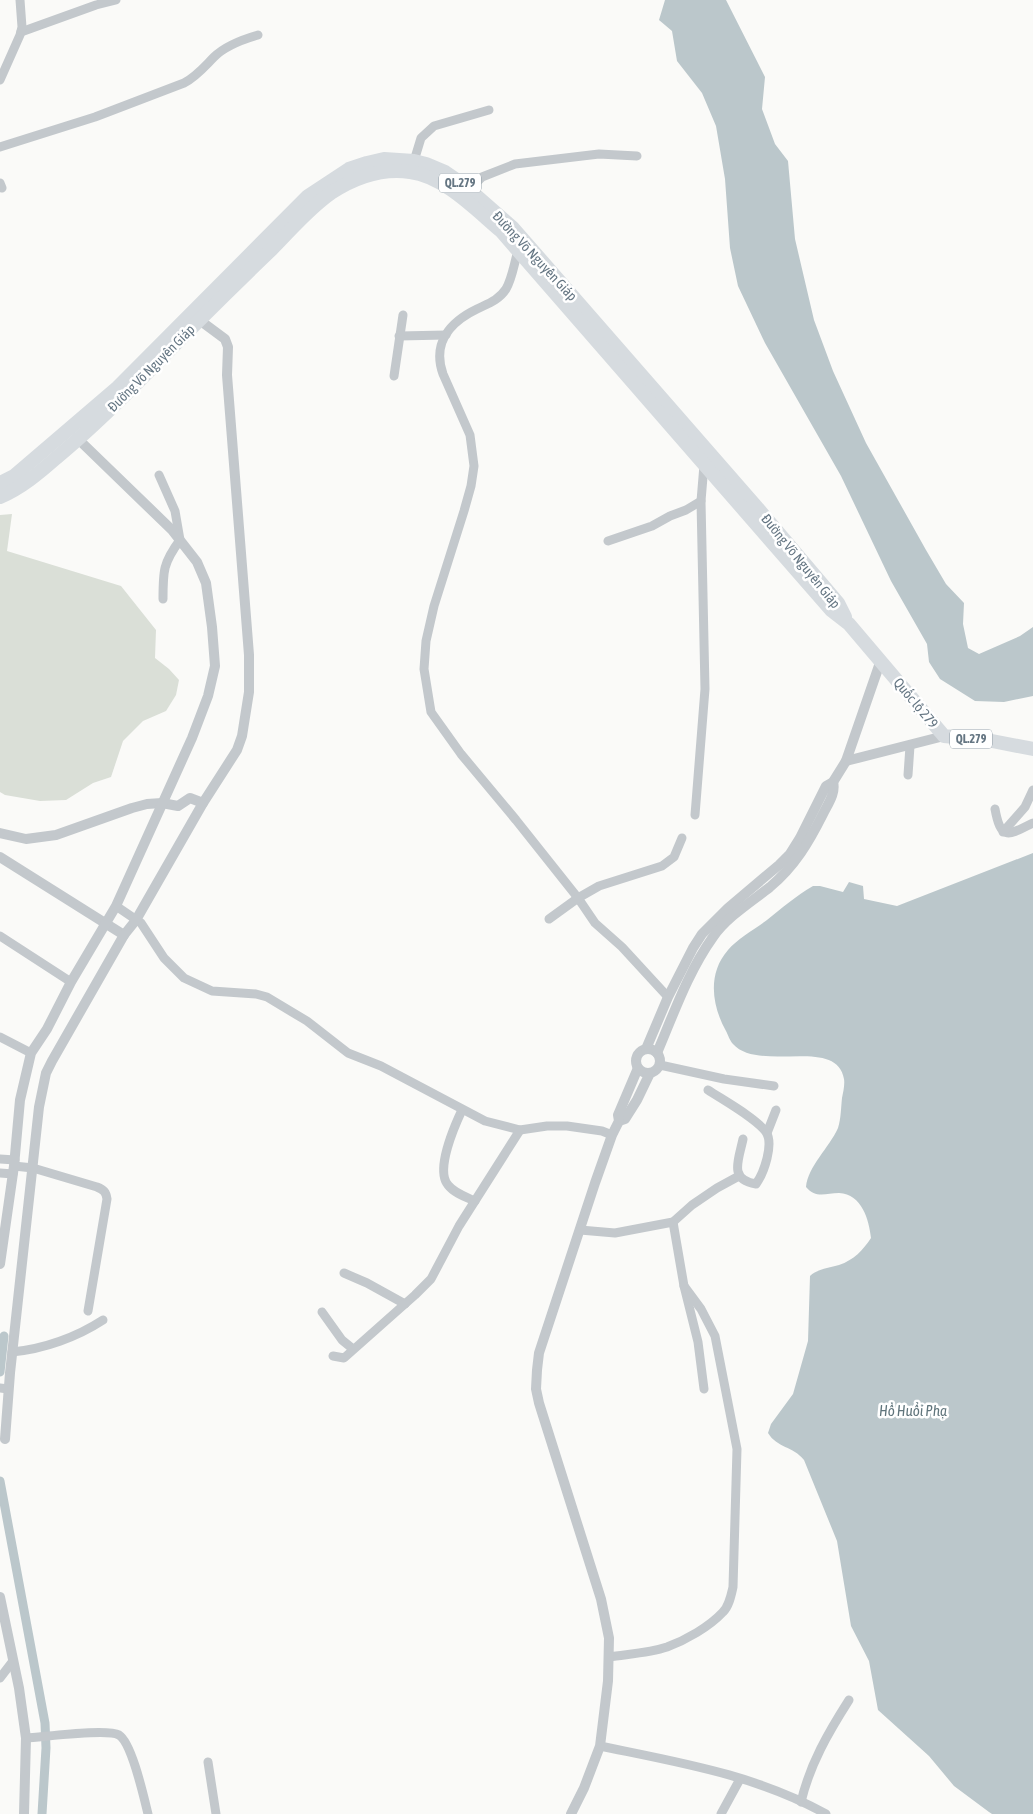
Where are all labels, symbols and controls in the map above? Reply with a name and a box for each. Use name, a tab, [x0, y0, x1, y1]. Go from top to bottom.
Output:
road number: QL.279	[439, 174, 481, 192]
street label: Đường Võ Nguyên Giáp	[489, 208, 581, 304]
street label: Đường Võ Nguyên Giáp	[104, 321, 198, 415]
street label: Đường Võ Nguyên Giáp	[758, 511, 844, 612]
street label: Quốc lộ 279	[890, 674, 942, 731]
road number: QL.279	[950, 730, 992, 749]
water label: Hồ Huổi Phạ	[879, 1402, 947, 1419]

